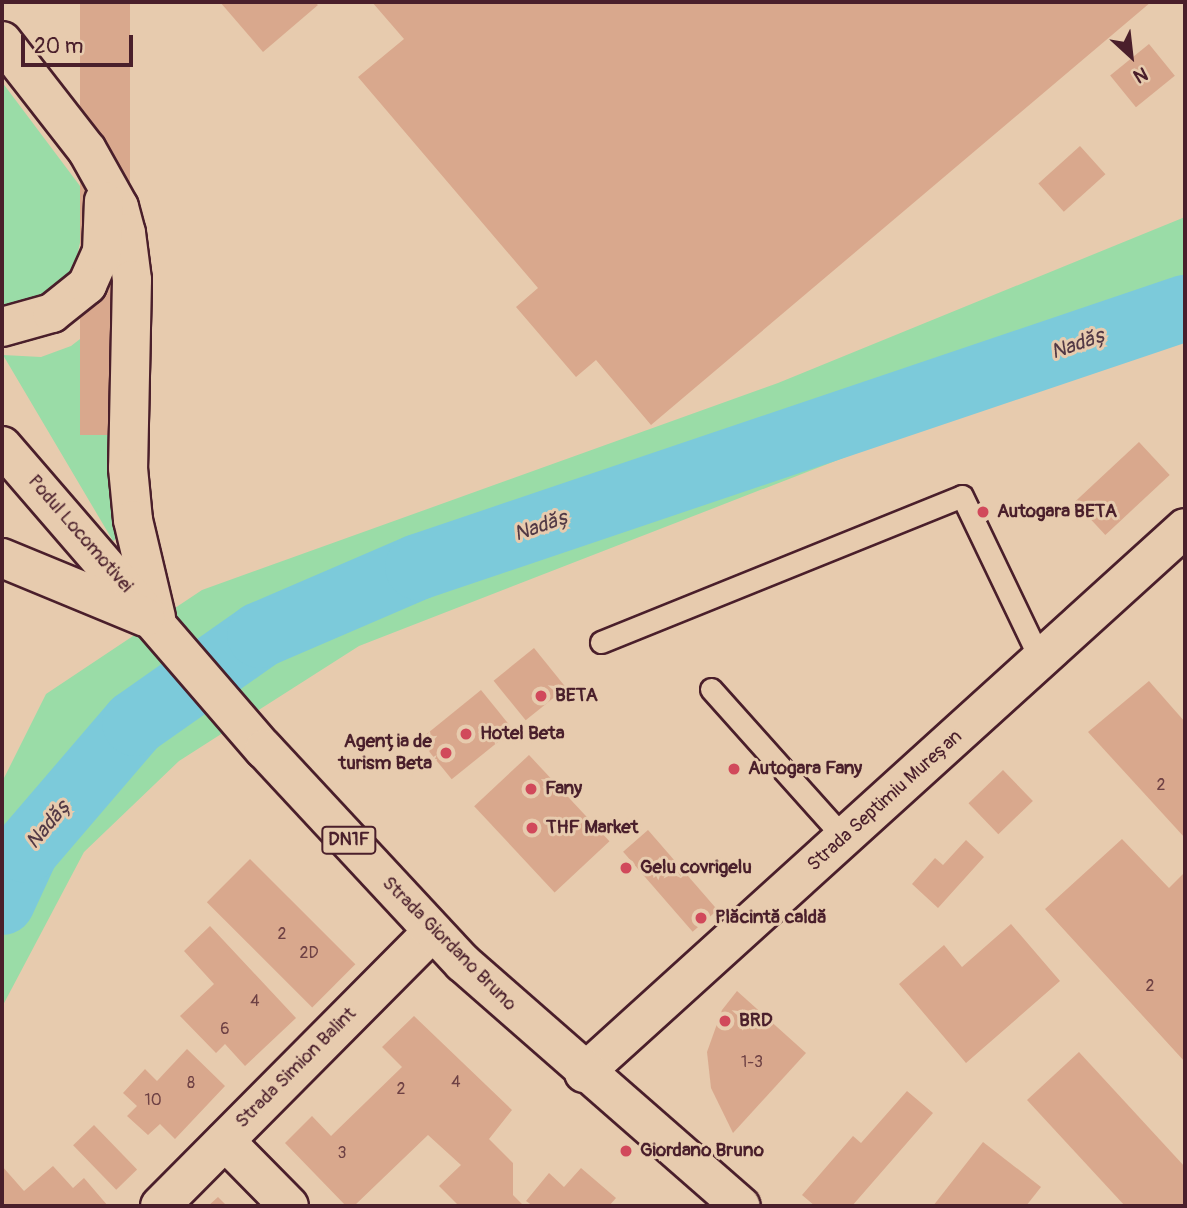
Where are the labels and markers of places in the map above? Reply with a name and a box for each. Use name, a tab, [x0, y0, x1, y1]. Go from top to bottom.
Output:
place label: Autogara BETA	[997, 501, 1117, 523]
marker: Autogara BETA	[975, 504, 991, 520]
place label: BETA	[555, 685, 598, 707]
marker: BETA	[533, 688, 549, 704]
place label: Hotel Beta	[480, 723, 565, 745]
marker: Hotel Beta	[458, 726, 474, 742]
place label: Agenția de turism Beta	[339, 731, 432, 775]
marker: Agenția de turism Beta	[438, 745, 454, 761]
place label: Autogara Fany	[748, 758, 862, 780]
marker: Autogara Fany	[726, 761, 742, 777]
place label: Fany	[545, 778, 582, 800]
marker: Fany	[523, 781, 539, 797]
place label: THF Market	[546, 817, 638, 839]
marker: THF Market	[524, 820, 540, 836]
place label: Gelu covrigelu	[640, 857, 752, 879]
marker: Gelu covrigelu	[618, 860, 634, 876]
place label: Plăcintă caldă	[715, 907, 827, 929]
marker: Plăcintă caldă	[693, 910, 709, 926]
place label: BRD	[739, 1010, 773, 1032]
marker: BRD	[717, 1013, 733, 1029]
place label: Giordano Bruno	[640, 1140, 764, 1162]
marker: Giordano Bruno	[618, 1143, 634, 1159]

